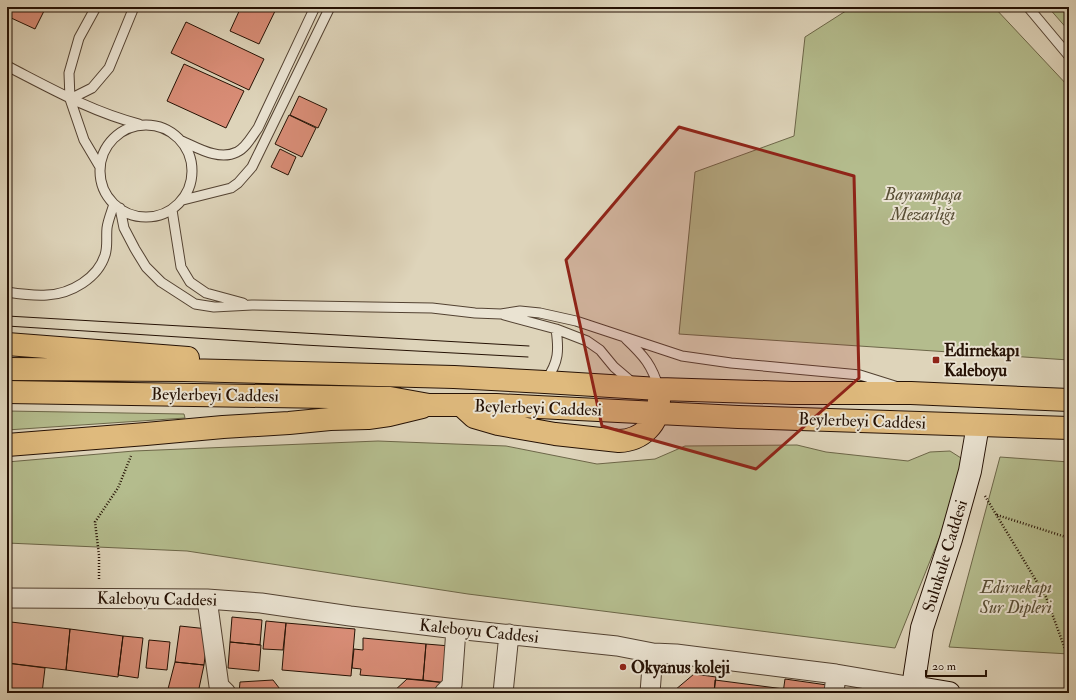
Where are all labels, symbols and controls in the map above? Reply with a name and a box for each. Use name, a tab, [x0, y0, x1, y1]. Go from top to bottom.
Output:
park label: Bayrampaşa Mezarlığı	[883, 184, 962, 225]
place label: Edirnekapı Kaleboyu	[944, 340, 1020, 382]
marker: Edirnekapı Kaleboyu	[931, 355, 941, 365]
street label: Beylerbeyi Caddesi	[151, 383, 280, 408]
street label: Beylerbeyi Caddesi	[474, 395, 603, 422]
street label: Beylerbeyi Caddesi	[798, 408, 927, 435]
street label: Sulukule Caddesi	[918, 497, 972, 615]
park label: Edirnekapı Sur Dipleri	[979, 577, 1052, 618]
street label: Kaleboyu Caddesi	[97, 587, 218, 612]
street label: Kaleboyu Caddesi	[418, 614, 540, 649]
scale bar	[926, 652, 986, 678]
place label: Okyanus koleji	[631, 657, 730, 679]
text: 20 m	[932, 659, 957, 674]
marker: Okyanus koleji	[618, 662, 628, 672]

